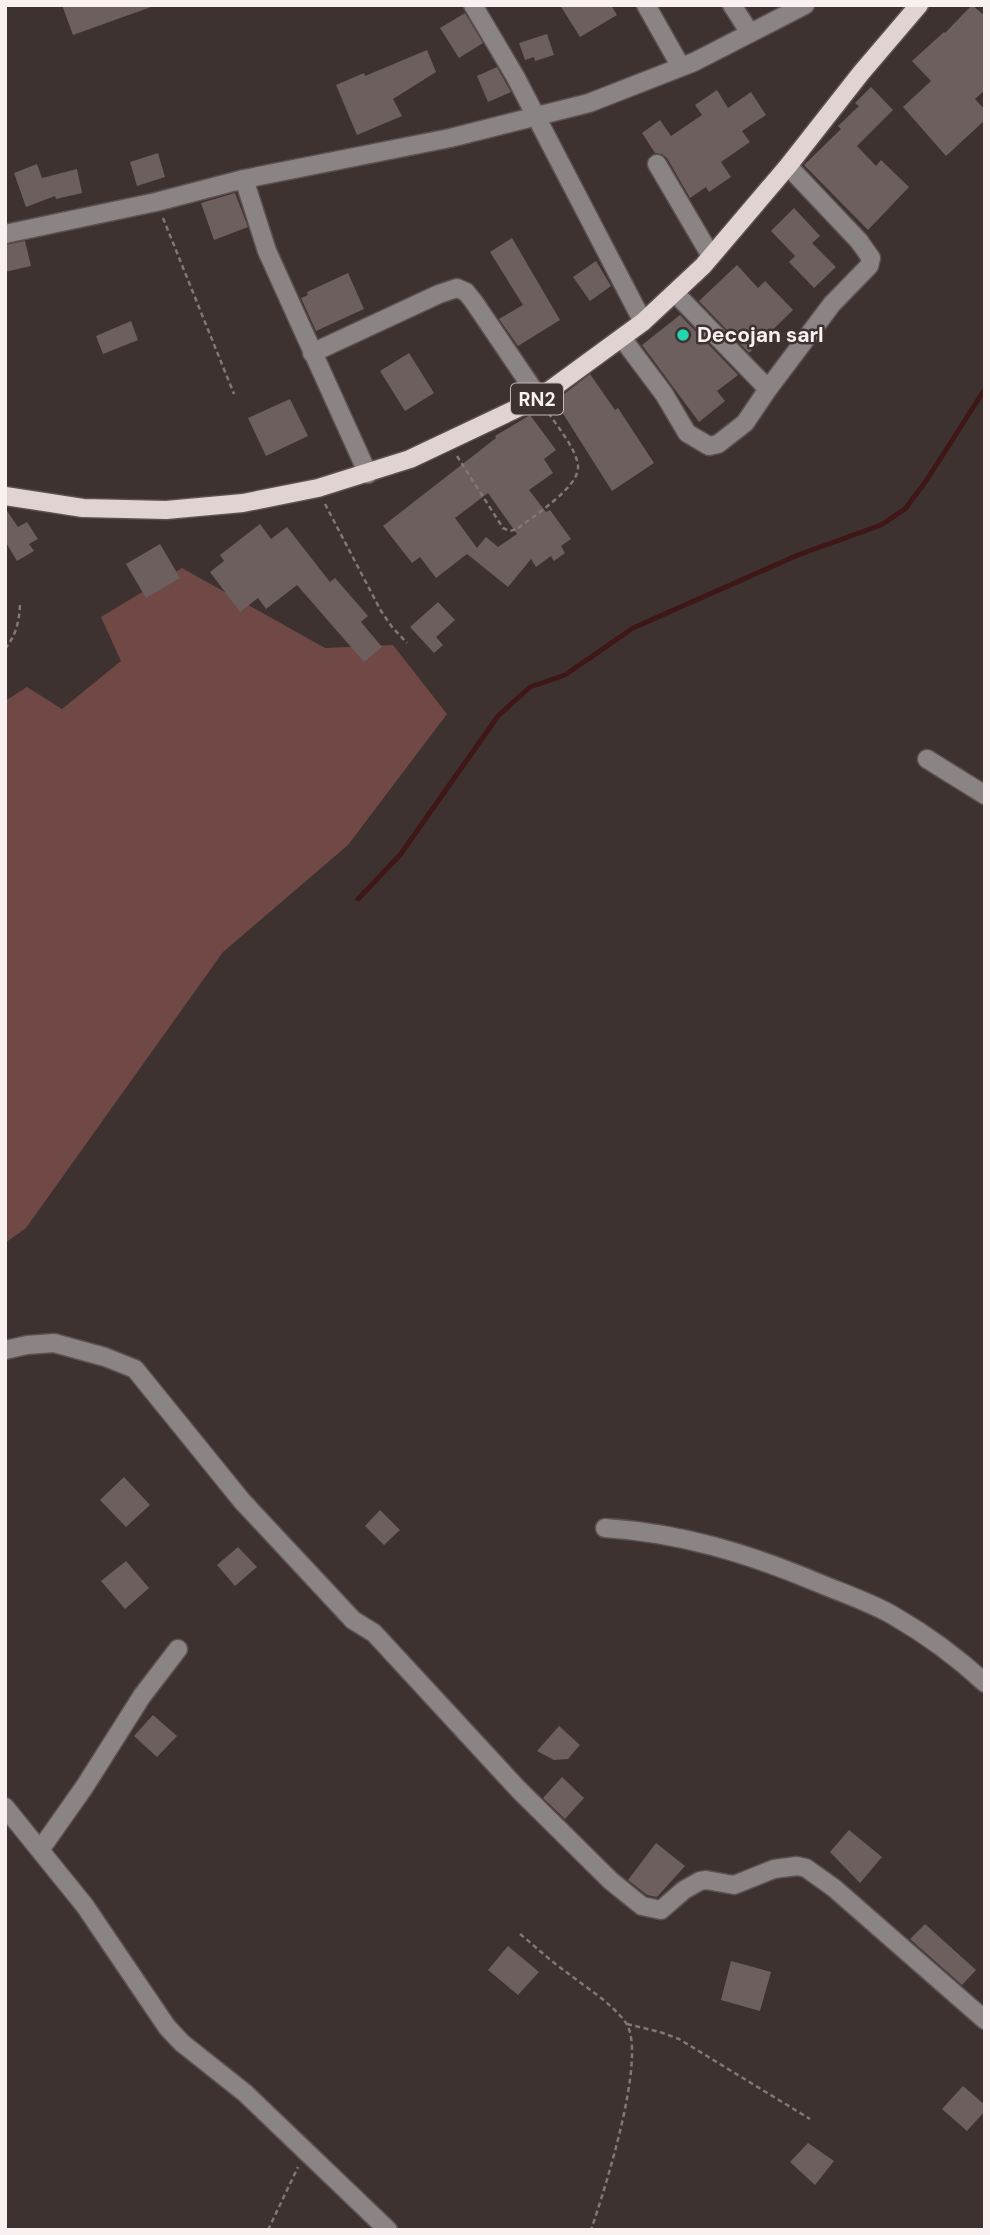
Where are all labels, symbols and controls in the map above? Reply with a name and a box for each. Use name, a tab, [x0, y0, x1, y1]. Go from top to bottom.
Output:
place label: Decojan sarl	[697, 321, 824, 349]
marker: Decojan sarl	[675, 327, 691, 343]
road number: RN2	[511, 384, 563, 414]

